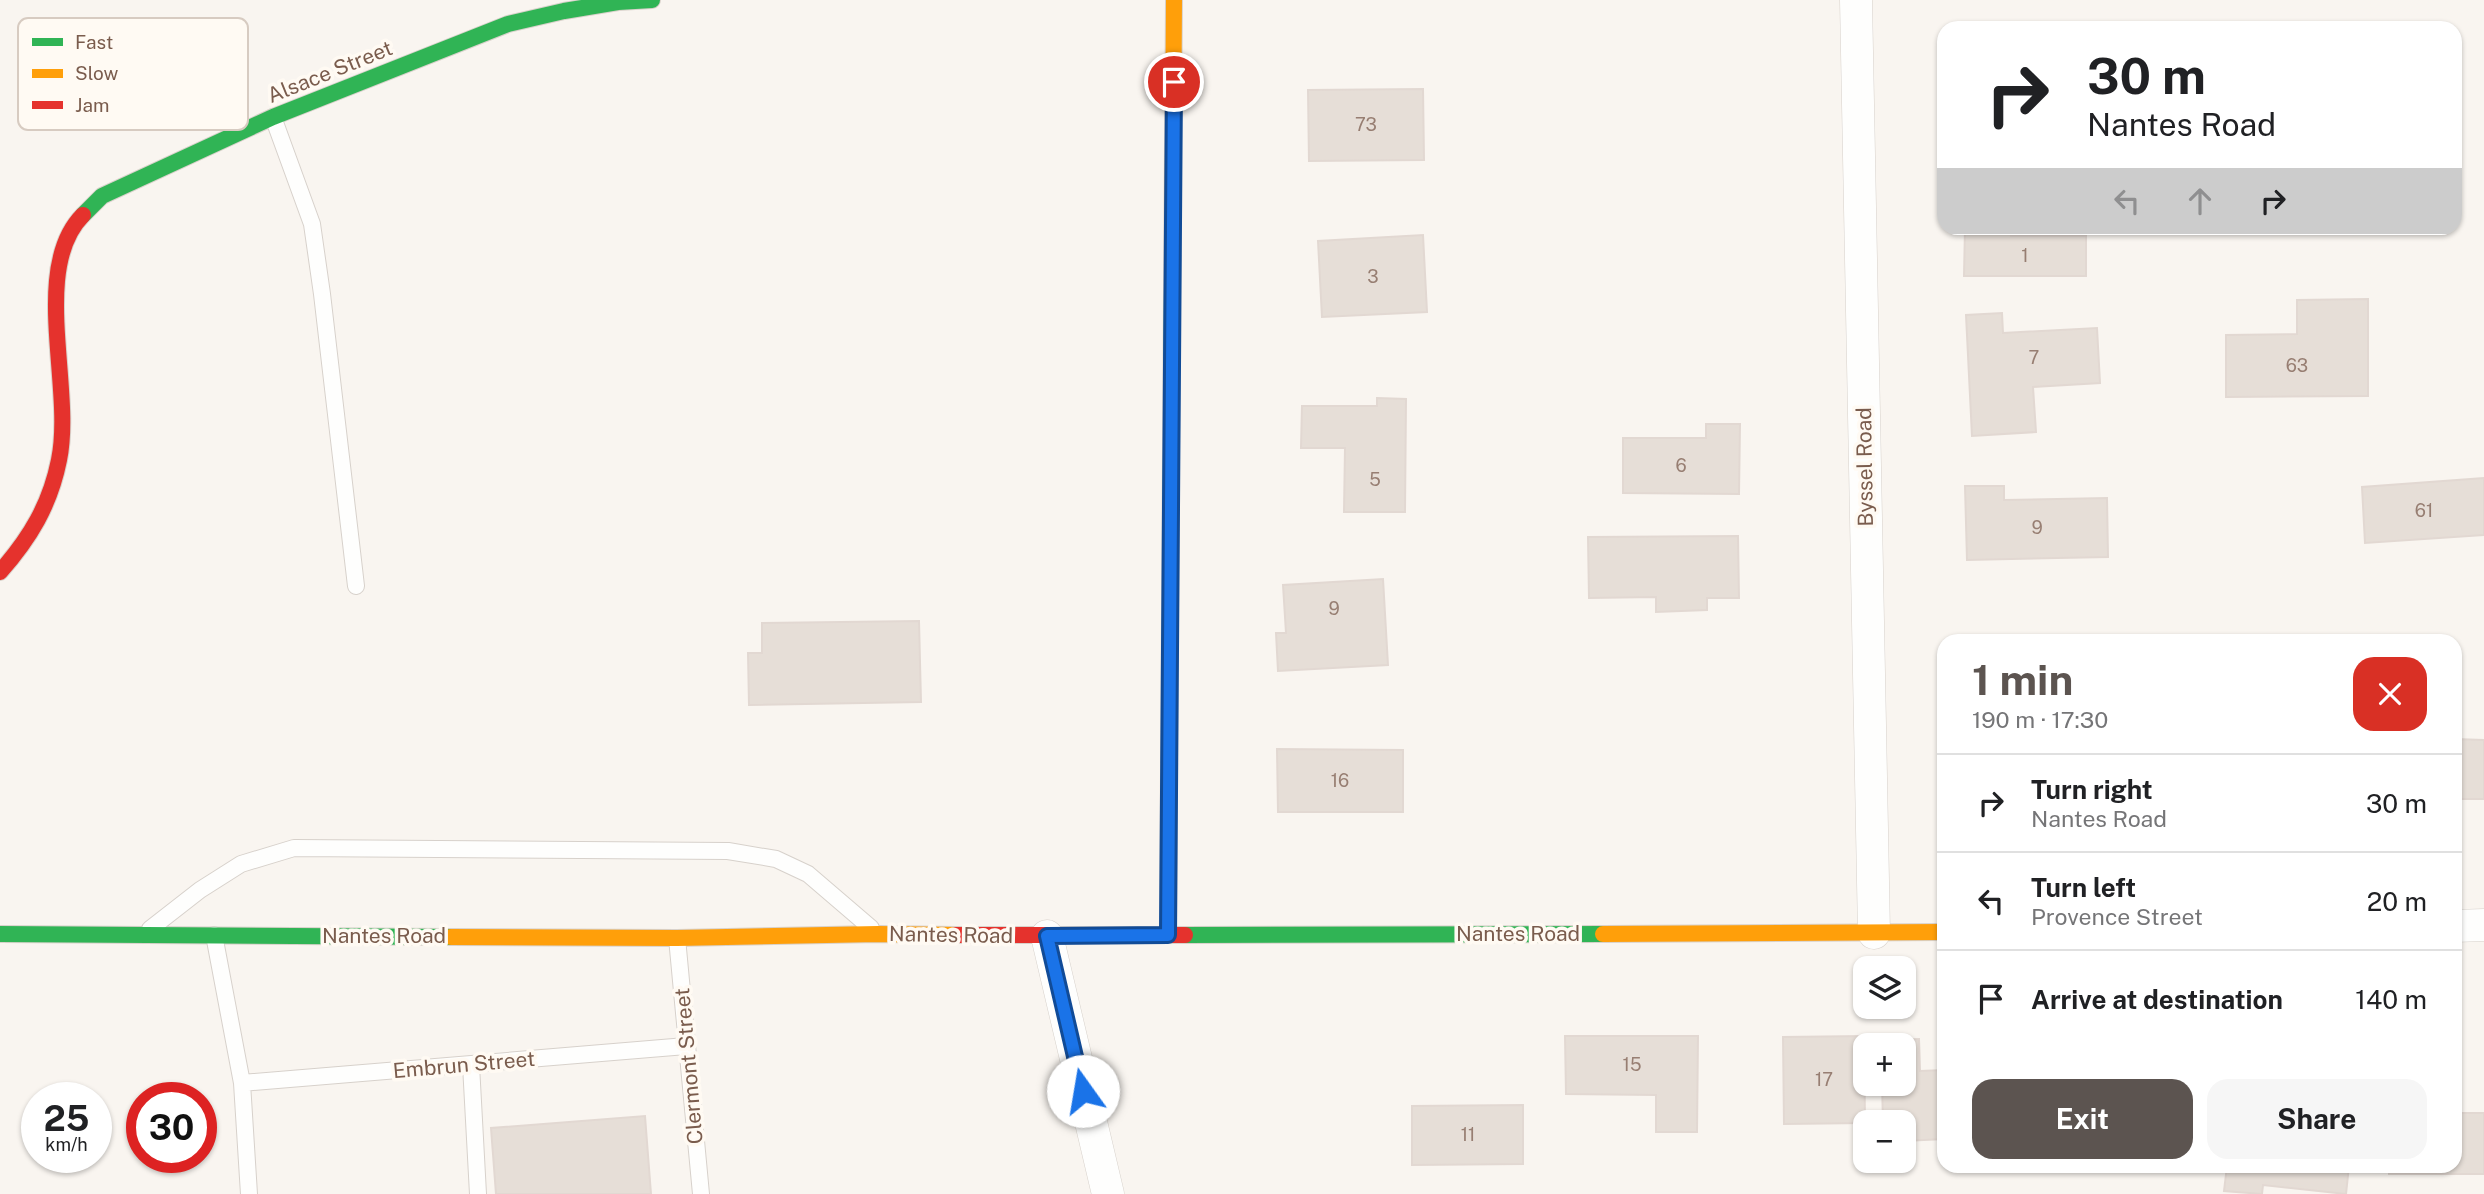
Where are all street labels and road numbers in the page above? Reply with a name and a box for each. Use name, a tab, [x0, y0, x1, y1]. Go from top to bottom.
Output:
street label: Alsace Street	[264, 35, 396, 108]
street label: Byssel Road	[1851, 407, 1878, 527]
street label: Nantes Road	[889, 921, 1013, 948]
street label: Nantes Road	[1456, 921, 1580, 946]
street label: Nantes Road	[322, 923, 446, 948]
street label: Clermont Street	[669, 987, 708, 1145]
street label: Embrun Street	[392, 1046, 536, 1083]

